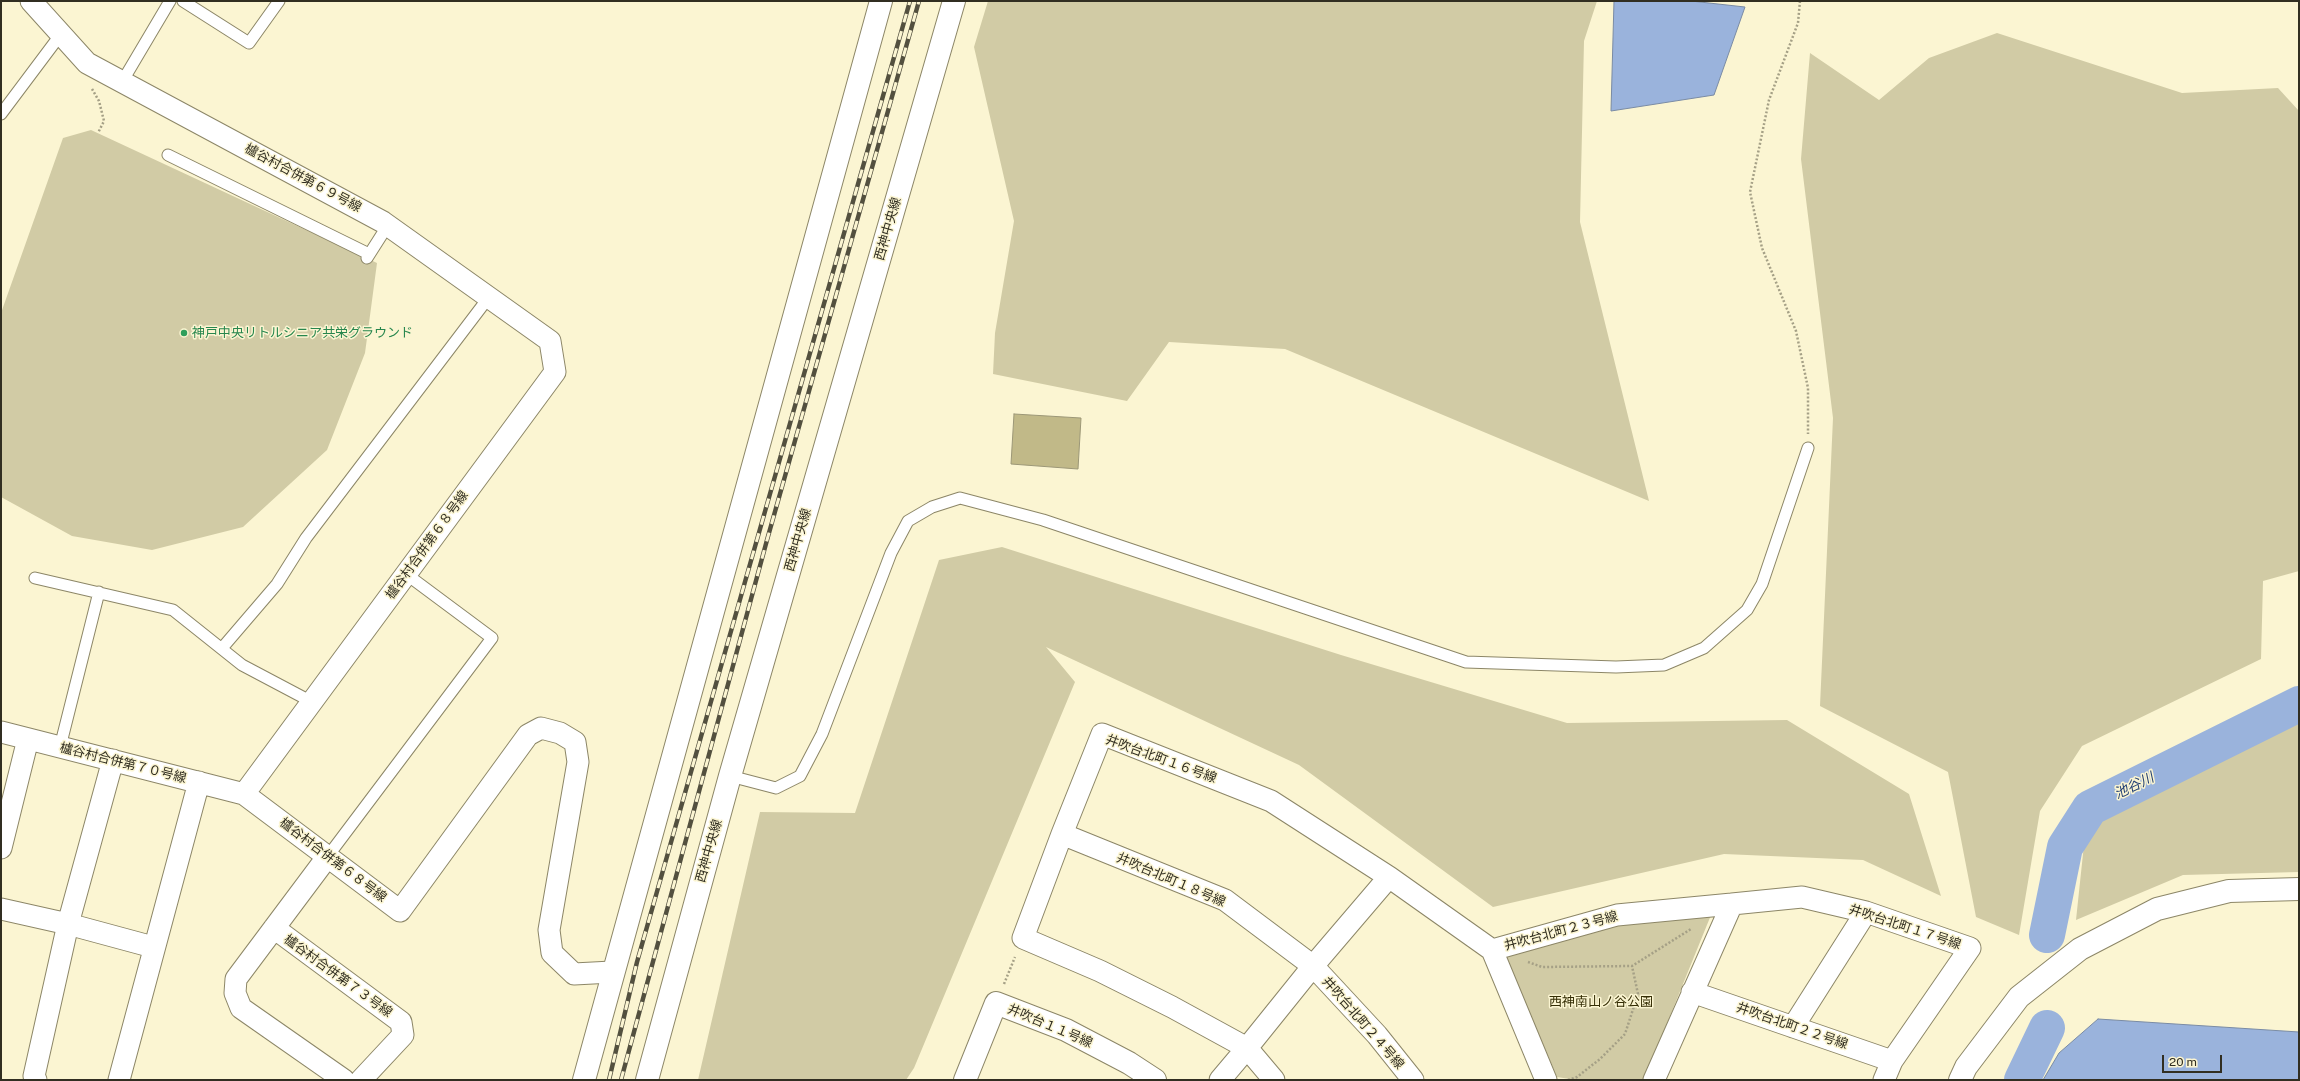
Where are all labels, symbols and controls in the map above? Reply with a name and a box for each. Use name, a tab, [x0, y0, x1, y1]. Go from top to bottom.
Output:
street label: 櫨谷村合併第６９号線	[242, 141, 364, 215]
street label: 西神中央線	[872, 196, 904, 262]
place label: 神戸中央リトルシニア共栄グラウンド	[192, 325, 413, 341]
marker: 神戸中央リトルシニア共栄グラウンド	[179, 328, 189, 338]
street label: 櫨谷村合併第６８号線	[382, 488, 472, 602]
street label: 西神中央線	[782, 507, 814, 573]
street label: 井吹台北町１６号線	[1103, 732, 1219, 786]
street label: 櫨谷村合併第７０号線	[58, 740, 188, 786]
water label: 池谷川	[2111, 769, 2157, 803]
street label: 櫨谷村合併第６８号線	[276, 815, 390, 905]
street label: 西神中央線	[693, 818, 725, 884]
street label: 井吹台北町１８号線	[1114, 850, 1228, 910]
street label: 井吹台北町１７号線	[1847, 902, 1963, 952]
street label: 井吹台北町２３号線	[1502, 908, 1620, 954]
street label: 櫨谷村合併第７３号線	[281, 931, 395, 1021]
street label: 井吹台北町２４号線	[1319, 974, 1407, 1072]
park label: 西神南山ノ谷公園	[1549, 994, 1653, 1010]
street label: 井吹台北町２２号線	[1734, 1000, 1850, 1052]
street label: 井吹台１１号線	[1005, 1001, 1095, 1051]
scale bar	[2164, 1047, 2224, 1073]
text: 20 m	[2169, 1055, 2197, 1069]

